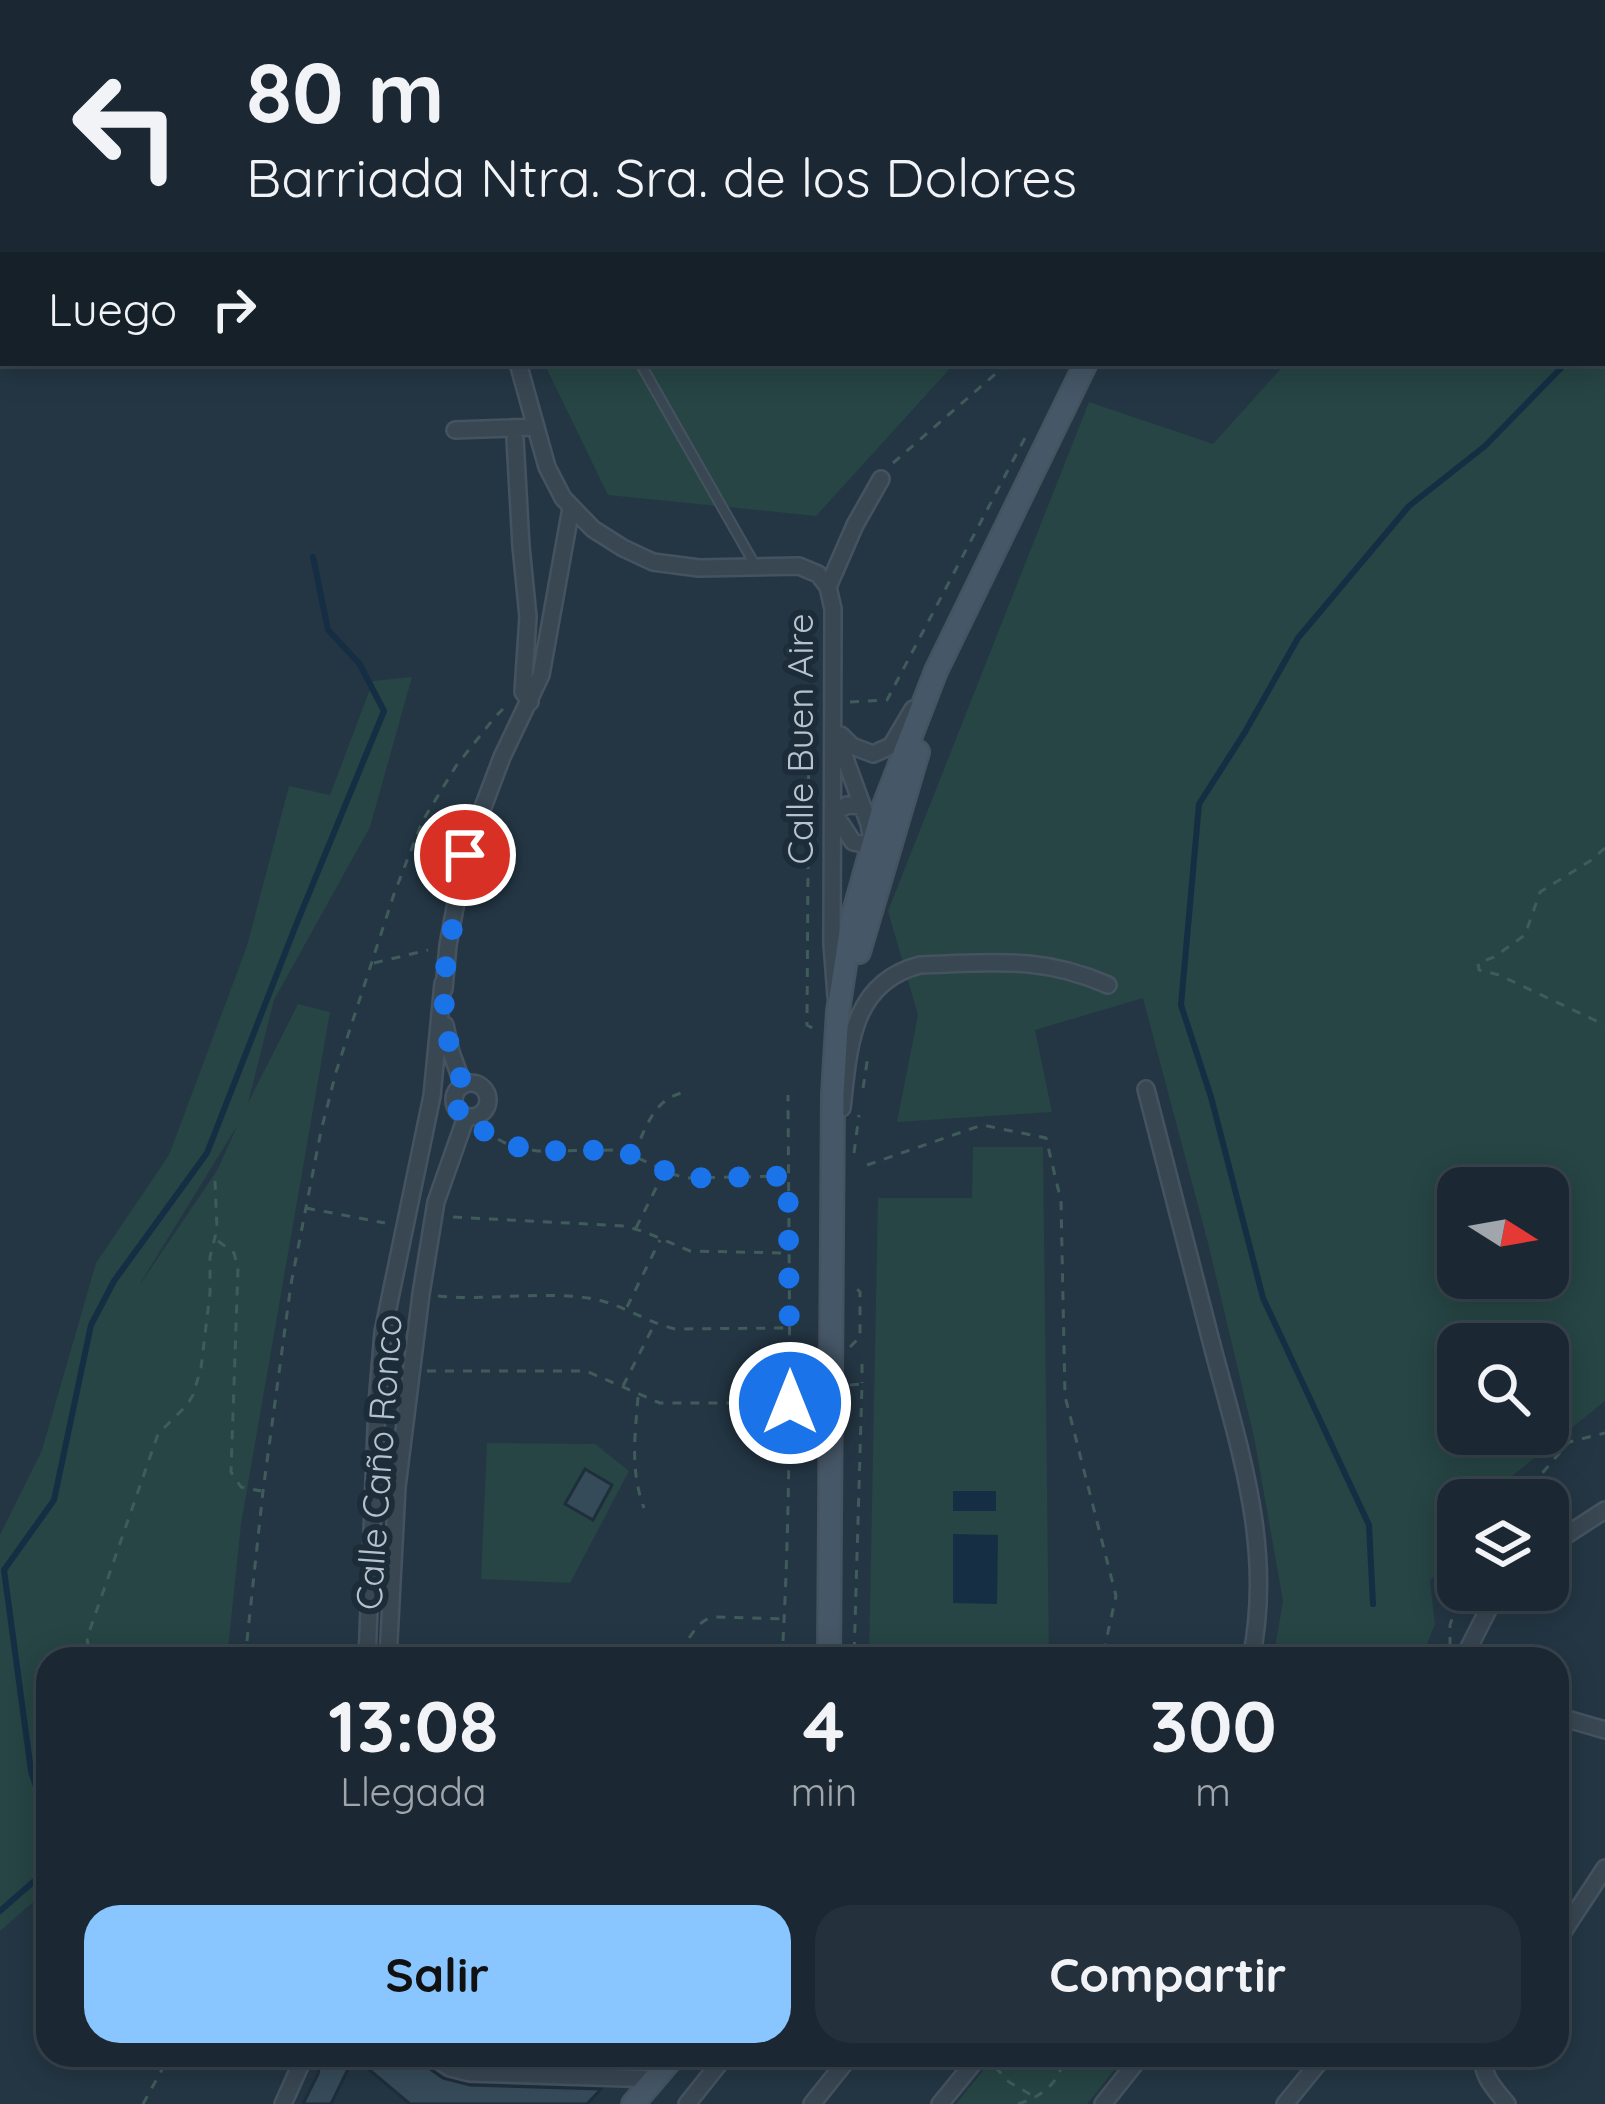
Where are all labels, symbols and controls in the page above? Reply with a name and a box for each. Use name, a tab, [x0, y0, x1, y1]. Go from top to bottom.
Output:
text: 80 m	[246, 39, 445, 144]
icon: left	[48, 48, 204, 204]
text: Barriada Ntra. Sra. de los Dolores	[246, 143, 1077, 211]
icon: right	[201, 276, 267, 342]
text: Luego	[48, 281, 177, 337]
street label: Calle Buen Aire	[777, 614, 822, 865]
pin	[414, 804, 516, 906]
icon: arrive	[432, 822, 498, 888]
north arrow	[1437, 1167, 1569, 1299]
map controls	[1437, 1167, 1569, 1611]
street label: Calle Caño Ronco	[345, 1313, 411, 1611]
button: search	[1437, 1323, 1569, 1455]
position arrow	[727, 1340, 853, 1466]
button: layers	[1437, 1479, 1569, 1611]
text: 13:08	[328, 1680, 498, 1770]
text: 4	[803, 1680, 845, 1770]
text: 300	[1150, 1680, 1277, 1770]
text: Llegada	[340, 1767, 486, 1816]
text: min	[791, 1767, 857, 1816]
text: m	[1195, 1767, 1231, 1816]
button: Salir	[84, 1905, 791, 2043]
button: Compartir	[815, 1905, 1521, 2043]

